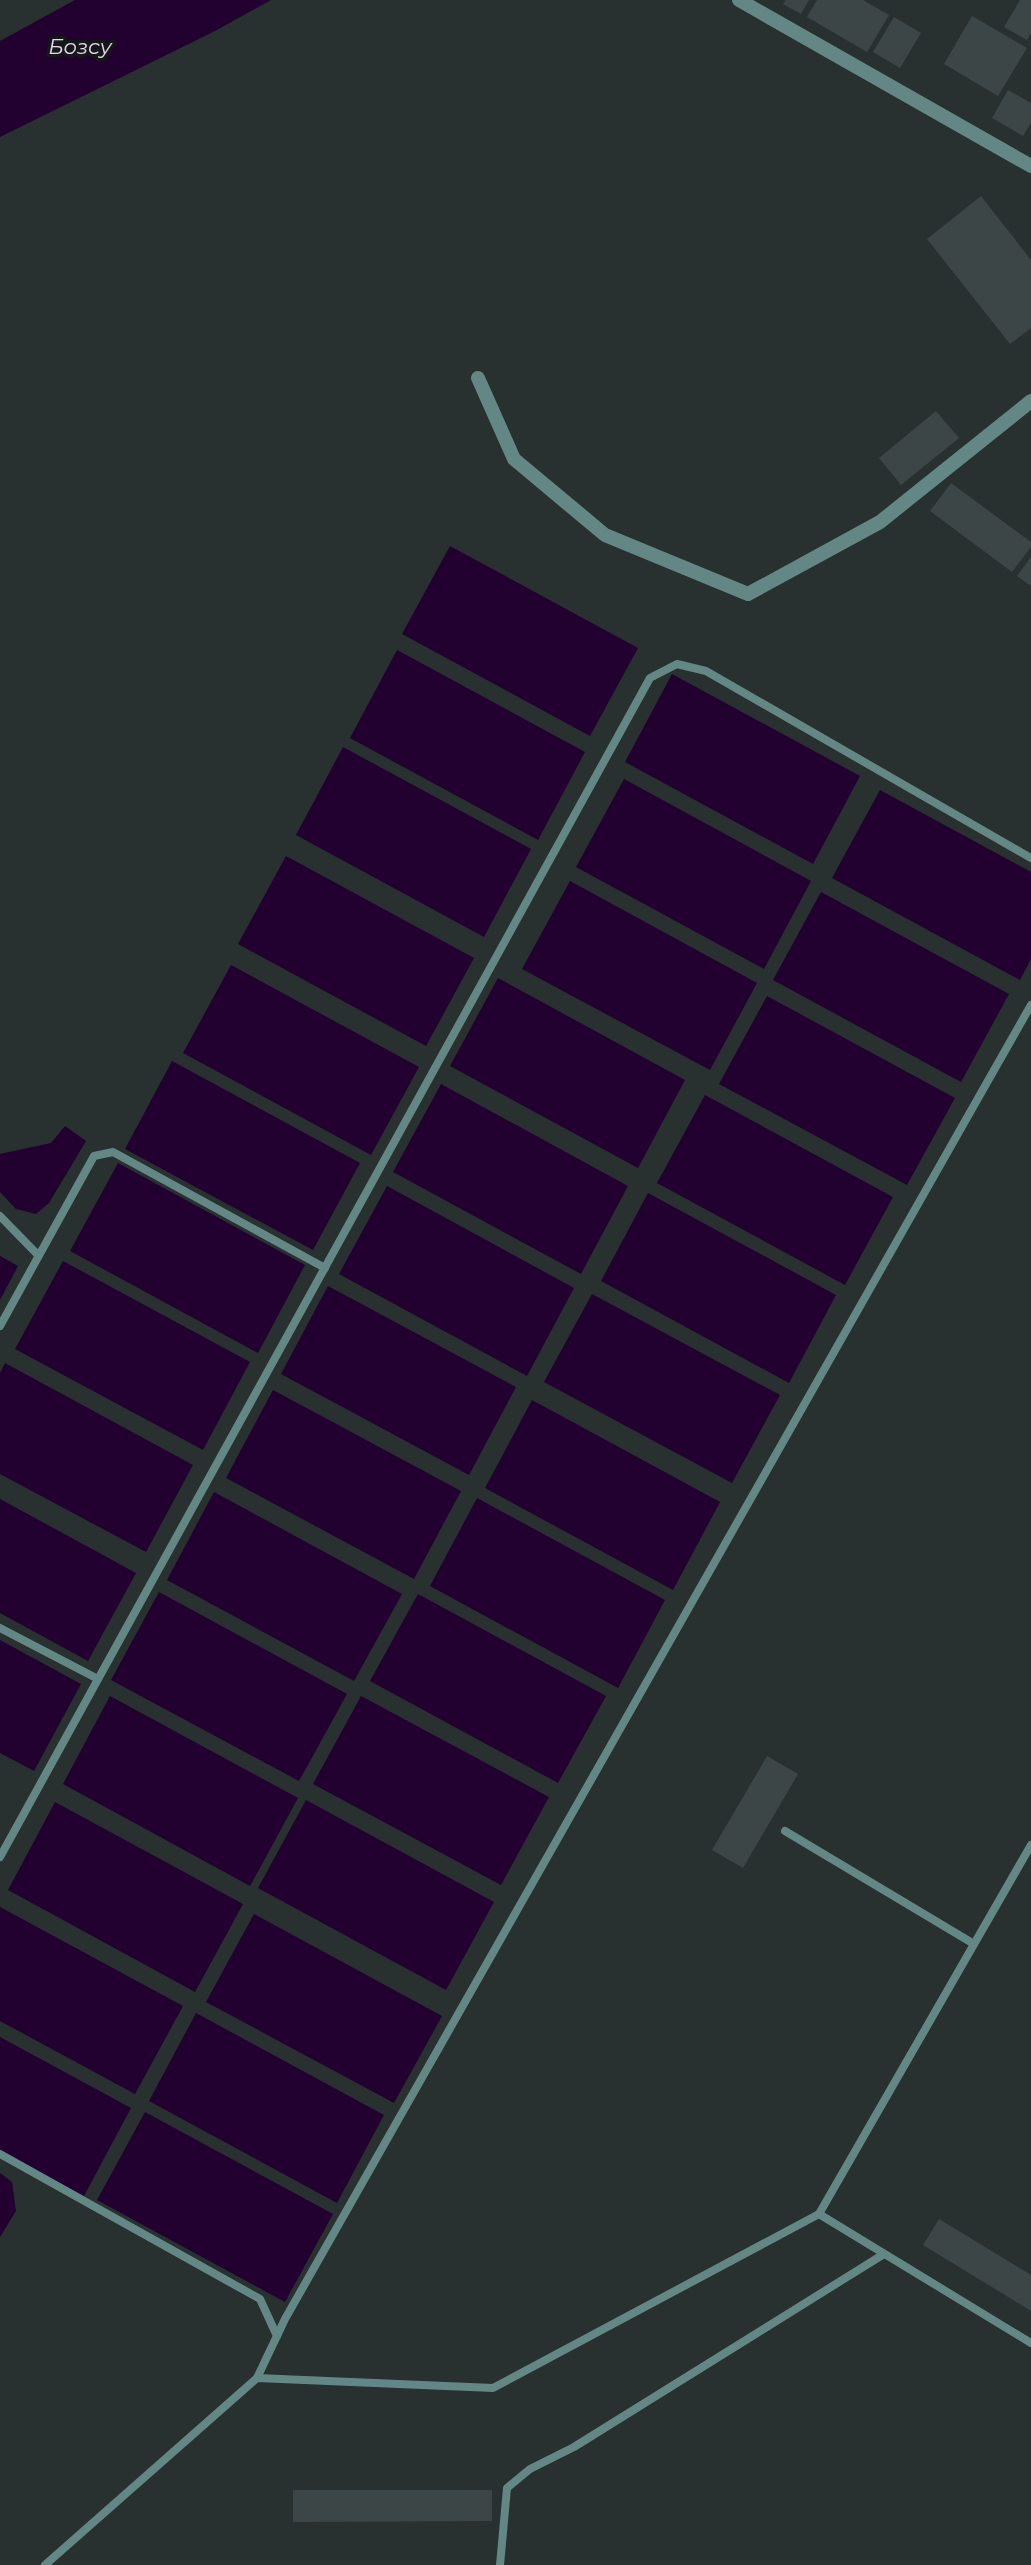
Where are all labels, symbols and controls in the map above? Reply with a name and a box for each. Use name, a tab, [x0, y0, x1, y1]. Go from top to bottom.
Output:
water label: Бозсу	[48, 34, 113, 59]

